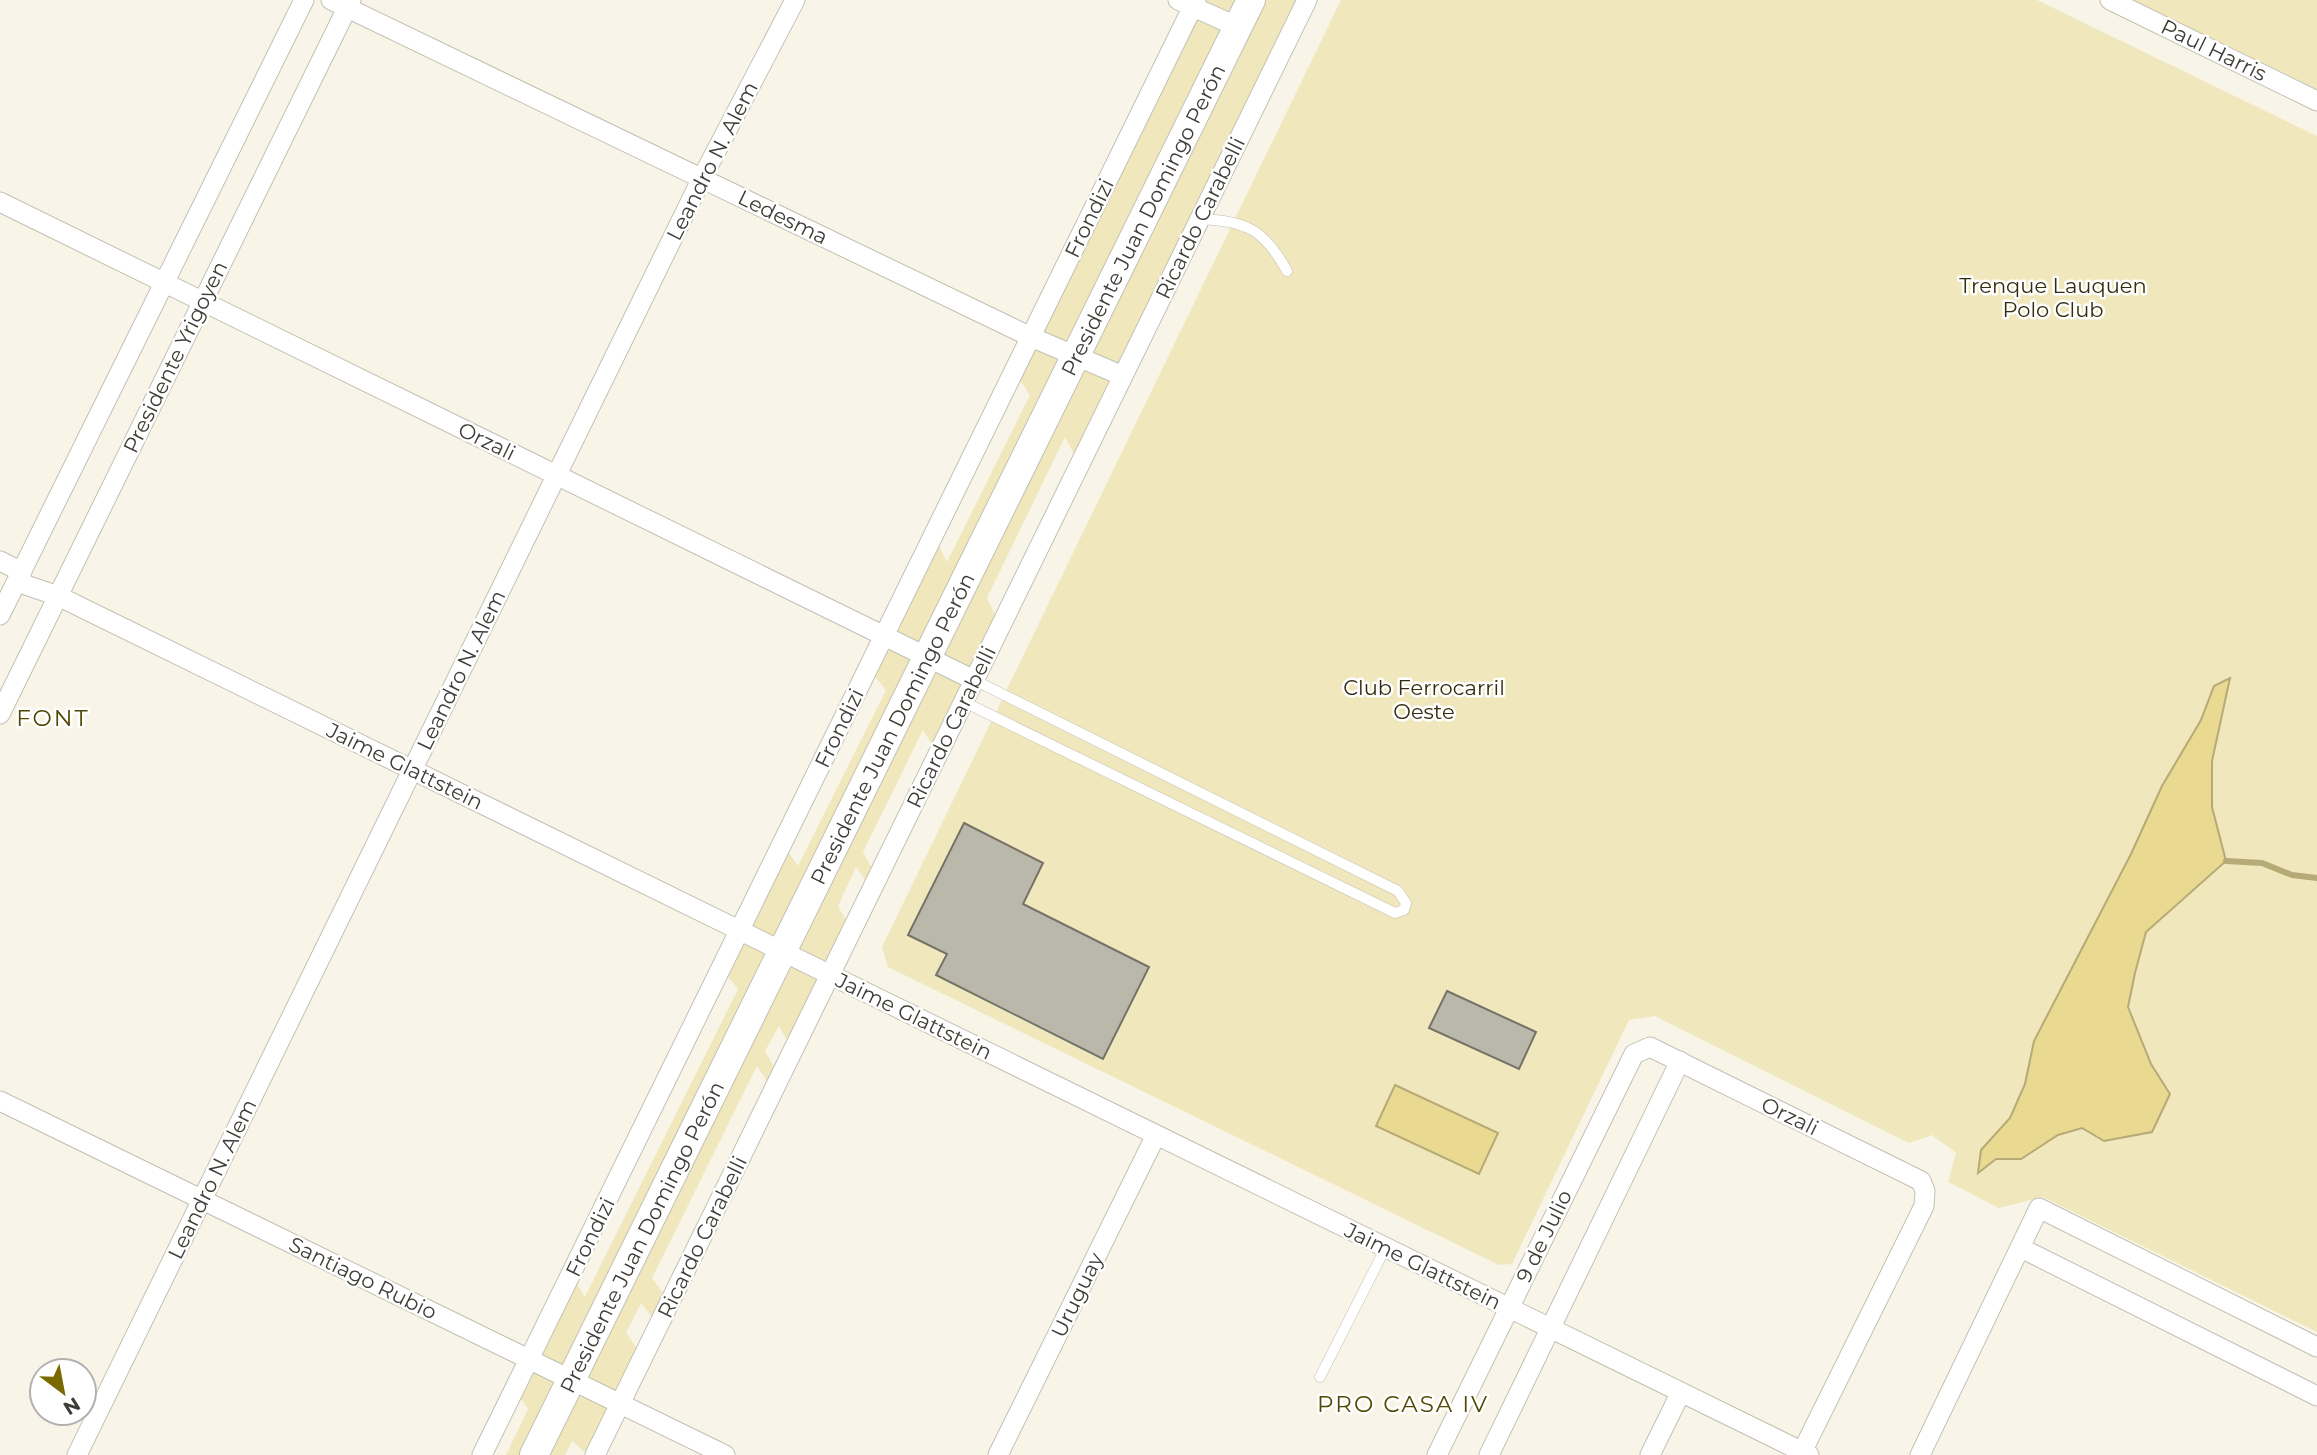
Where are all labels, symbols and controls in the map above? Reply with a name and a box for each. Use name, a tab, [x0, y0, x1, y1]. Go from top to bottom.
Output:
street label: Paul Harris	[2157, 14, 2271, 86]
street label: Presidente Juan Domingo Perón	[1055, 60, 1230, 380]
street label: Leandro N. Alem	[661, 77, 763, 245]
street label: Ricardo Carabelli	[1150, 133, 1250, 303]
street label: Frondizi	[1059, 174, 1119, 262]
street label: Ledesma	[734, 185, 832, 249]
street label: Presidente Yrigoyen	[118, 257, 232, 457]
park label: Trenque Lauquen Polo Club	[1959, 273, 2147, 322]
street label: Orzali	[454, 417, 520, 465]
street label: Presidente Juan Domingo Perón	[805, 568, 979, 888]
street label: Leandro N. Alem	[411, 586, 511, 754]
street label: Ricardo Carabelli	[901, 642, 1001, 812]
park label: Club Ferrocarril Oeste	[1343, 675, 1505, 724]
street label: Frondizi	[809, 684, 869, 772]
district label: FONT	[16, 704, 90, 732]
street label: Jaime Glattstein	[322, 717, 487, 815]
street label: Jaime Glattstein	[831, 967, 996, 1065]
street label: Presidente Juan Domingo Perón	[554, 1077, 729, 1397]
street label: Orzali	[1757, 1092, 1823, 1140]
street label: Leandro N. Alem	[162, 1095, 262, 1263]
street label: Ricardo Carabelli	[652, 1152, 752, 1322]
street label: 9 de Julio	[1511, 1186, 1577, 1286]
street label: Frondizi	[560, 1193, 620, 1281]
street label: Jaime Glattstein	[1340, 1217, 1505, 1315]
street label: Santiago Rubio	[285, 1231, 441, 1325]
street label: Uruguay	[1046, 1248, 1108, 1341]
north arrow	[28, 1357, 98, 1427]
district label: PRO CASA IV	[1317, 1390, 1489, 1418]
text: N	[59, 1392, 84, 1420]

